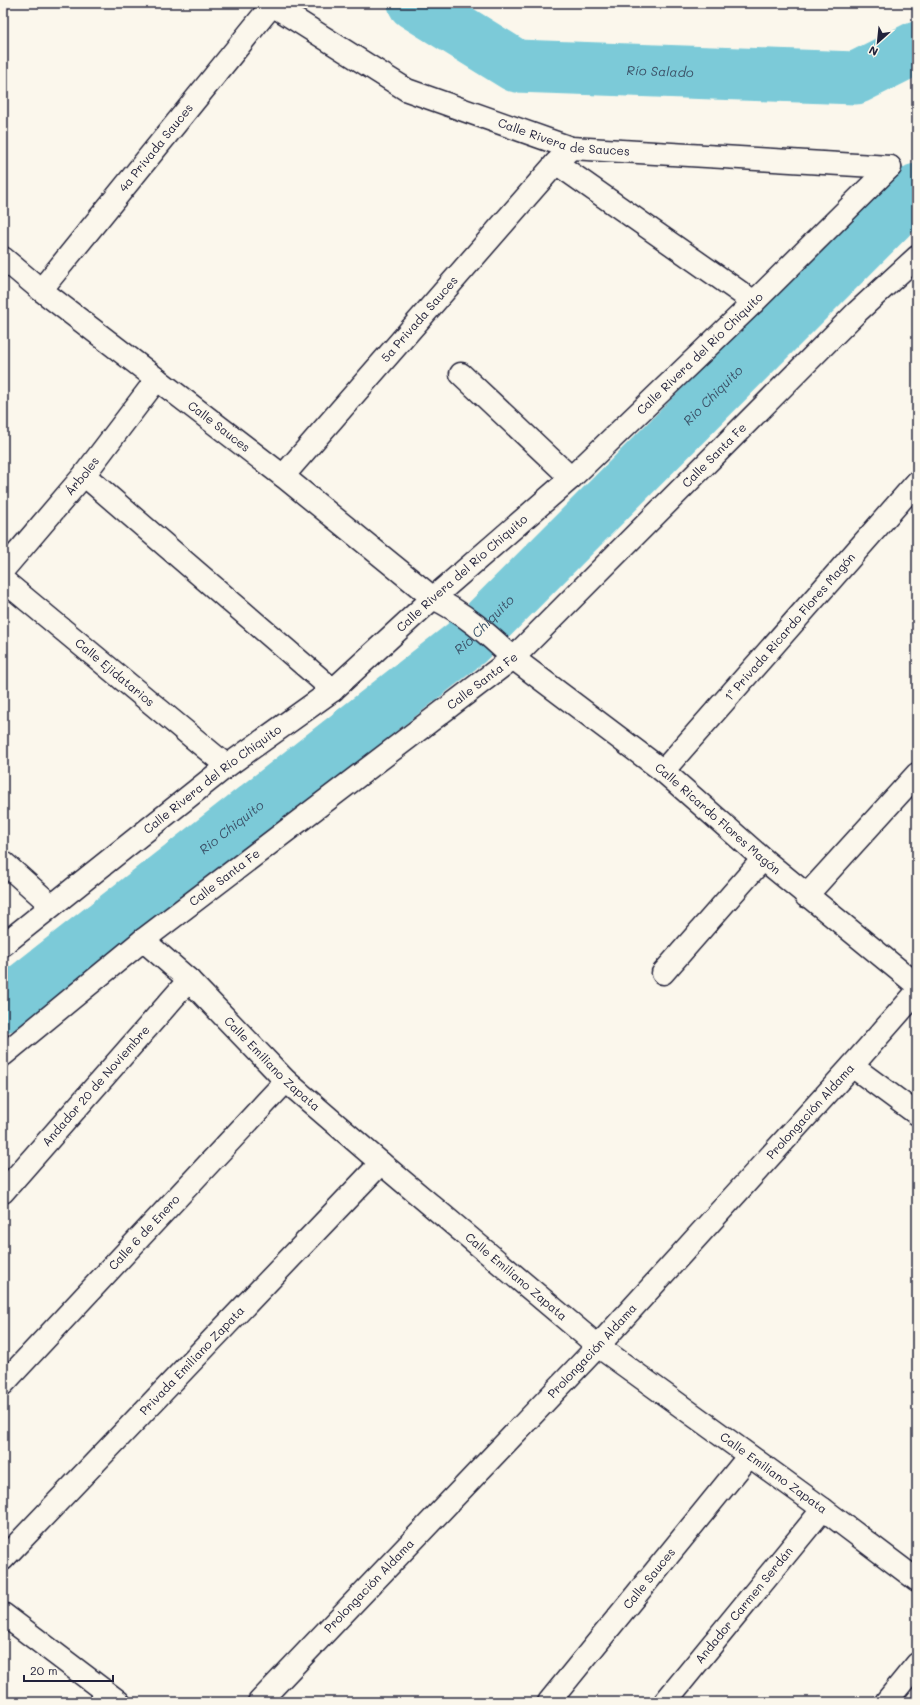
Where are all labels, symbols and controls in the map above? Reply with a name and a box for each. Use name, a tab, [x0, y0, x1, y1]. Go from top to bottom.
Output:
north arrow	[858, 22, 898, 62]
text: N	[866, 43, 880, 60]
water label: Río Salado	[626, 61, 694, 80]
street label: 4a Privada Sauces	[115, 100, 196, 195]
street label: Calle Rivera de Sauces	[496, 114, 630, 158]
street label: 5a Privada Sauces	[377, 272, 461, 365]
street label: Calle Rivera del Río Chiquito	[633, 289, 766, 418]
water label: Rio Chiquito	[679, 361, 746, 428]
street label: Calle Sauces	[185, 397, 254, 455]
street label: Calle Santa Fe	[678, 419, 749, 491]
street label: Árboles	[61, 453, 102, 498]
street label: Calle Rivera del Río Chiquito	[392, 511, 530, 635]
street label: 1ª Privada Ricardo Flores Magón	[720, 549, 858, 704]
water label: Rio Chiquito	[450, 591, 517, 657]
street label: Calle Ejidatarios	[72, 634, 158, 710]
street label: Calle Santa Fe	[443, 649, 521, 713]
street label: Calle Rivera del Río Chiquito	[140, 721, 284, 837]
street label: Calle Ricardo Flores Magón	[652, 759, 784, 877]
water label: Rio Chiquito	[195, 796, 267, 857]
street label: Calle Santa Fe	[186, 845, 263, 909]
street label: Calle Emiliano Zapata	[221, 1013, 324, 1114]
street label: Andador 20 de Noviembre	[38, 1022, 153, 1149]
street label: Prolongación Aldama	[762, 1060, 857, 1162]
street label: Calle 6 de Enero	[104, 1191, 183, 1273]
street label: Calle Emiliano Zapata	[462, 1228, 571, 1324]
street label: Prolongación Aldama	[544, 1300, 640, 1401]
street label: Privada Emiliano Zapata	[136, 1302, 247, 1418]
street label: Calle Emiliano Zapata	[717, 1428, 831, 1516]
street label: Prolongación Aldama	[320, 1535, 417, 1636]
street label: Andador Carmen Serdán	[691, 1543, 796, 1666]
street label: Calle Sauces	[619, 1544, 678, 1612]
scale bar	[24, 1657, 113, 1683]
text: 20 m	[30, 1662, 58, 1678]

